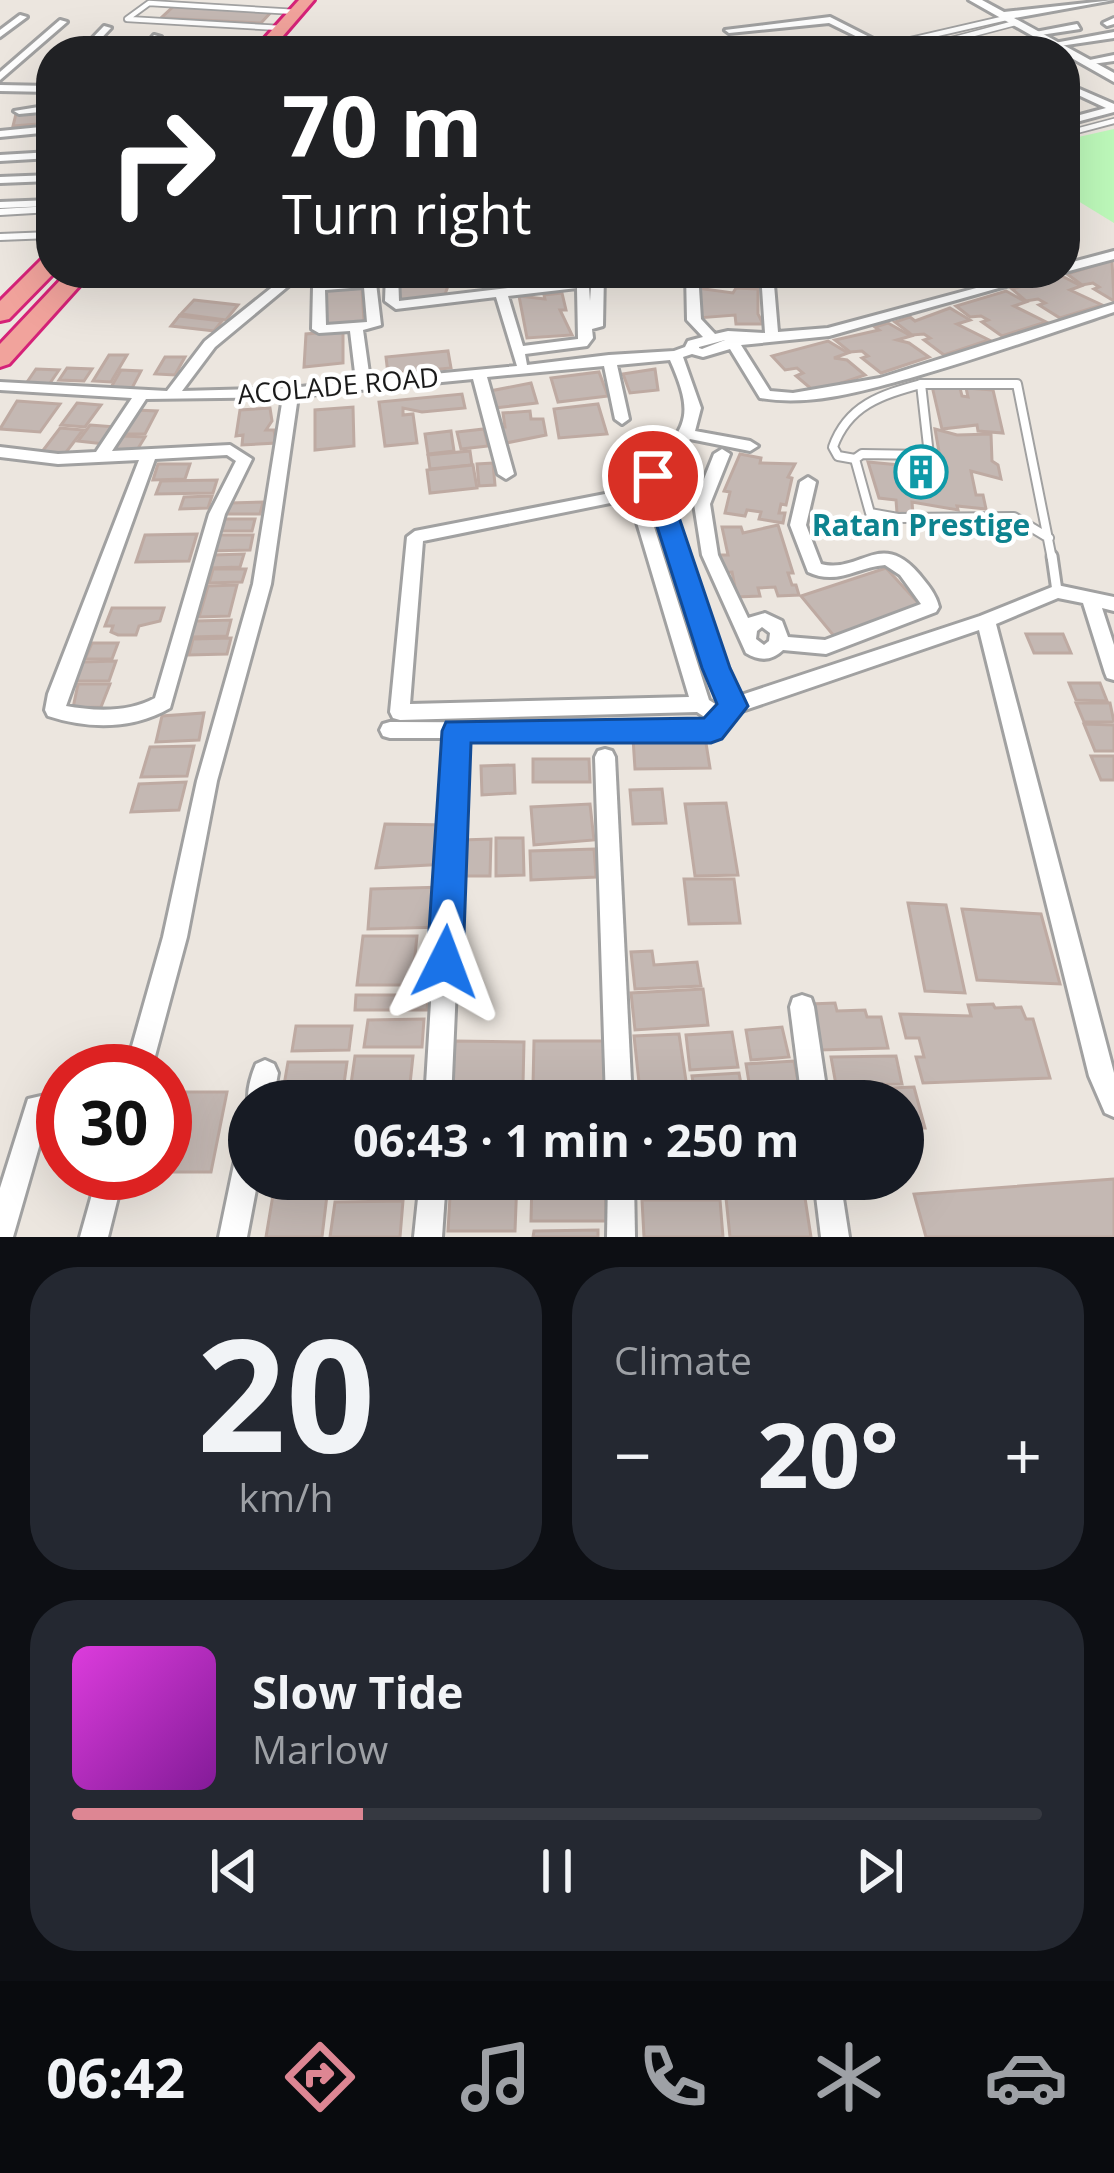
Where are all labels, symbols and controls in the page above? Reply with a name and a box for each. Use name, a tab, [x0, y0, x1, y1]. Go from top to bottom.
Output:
text: 70 m	[282, 67, 482, 182]
icon: right	[84, 84, 240, 240]
text: Turn right	[282, 176, 531, 250]
street label: ACOLADE ROAD	[236, 358, 440, 412]
pin	[602, 425, 704, 527]
icon: arrive	[620, 443, 686, 509]
building icon: Ratan Prestige	[893, 444, 949, 500]
place label: Ratan Prestige	[812, 504, 1030, 545]
position arrow	[382, 899, 508, 1025]
speed limit sign: 30	[36, 1044, 192, 1200]
text: 06:43 · 1 min · 250 m	[353, 1109, 799, 1170]
text: 20	[197, 1285, 375, 1498]
text: Climate	[614, 1333, 752, 1386]
text: 20°	[757, 1392, 899, 1514]
text: −	[614, 1409, 652, 1499]
text: +	[1004, 1409, 1042, 1499]
text: km/h	[239, 1470, 333, 1523]
text: Slow Tide	[252, 1661, 463, 1722]
text: Marlow	[252, 1722, 388, 1775]
icon: previous	[201, 1838, 267, 1904]
icon: pause	[524, 1838, 590, 1904]
icon: next	[847, 1838, 913, 1904]
icon: directions	[278, 2035, 362, 2119]
icon: music	[454, 2035, 538, 2119]
icon: phone	[631, 2035, 715, 2119]
icon: climate	[807, 2035, 891, 2119]
icon: car	[984, 2035, 1068, 2119]
text: 06:42	[46, 2040, 185, 2114]

